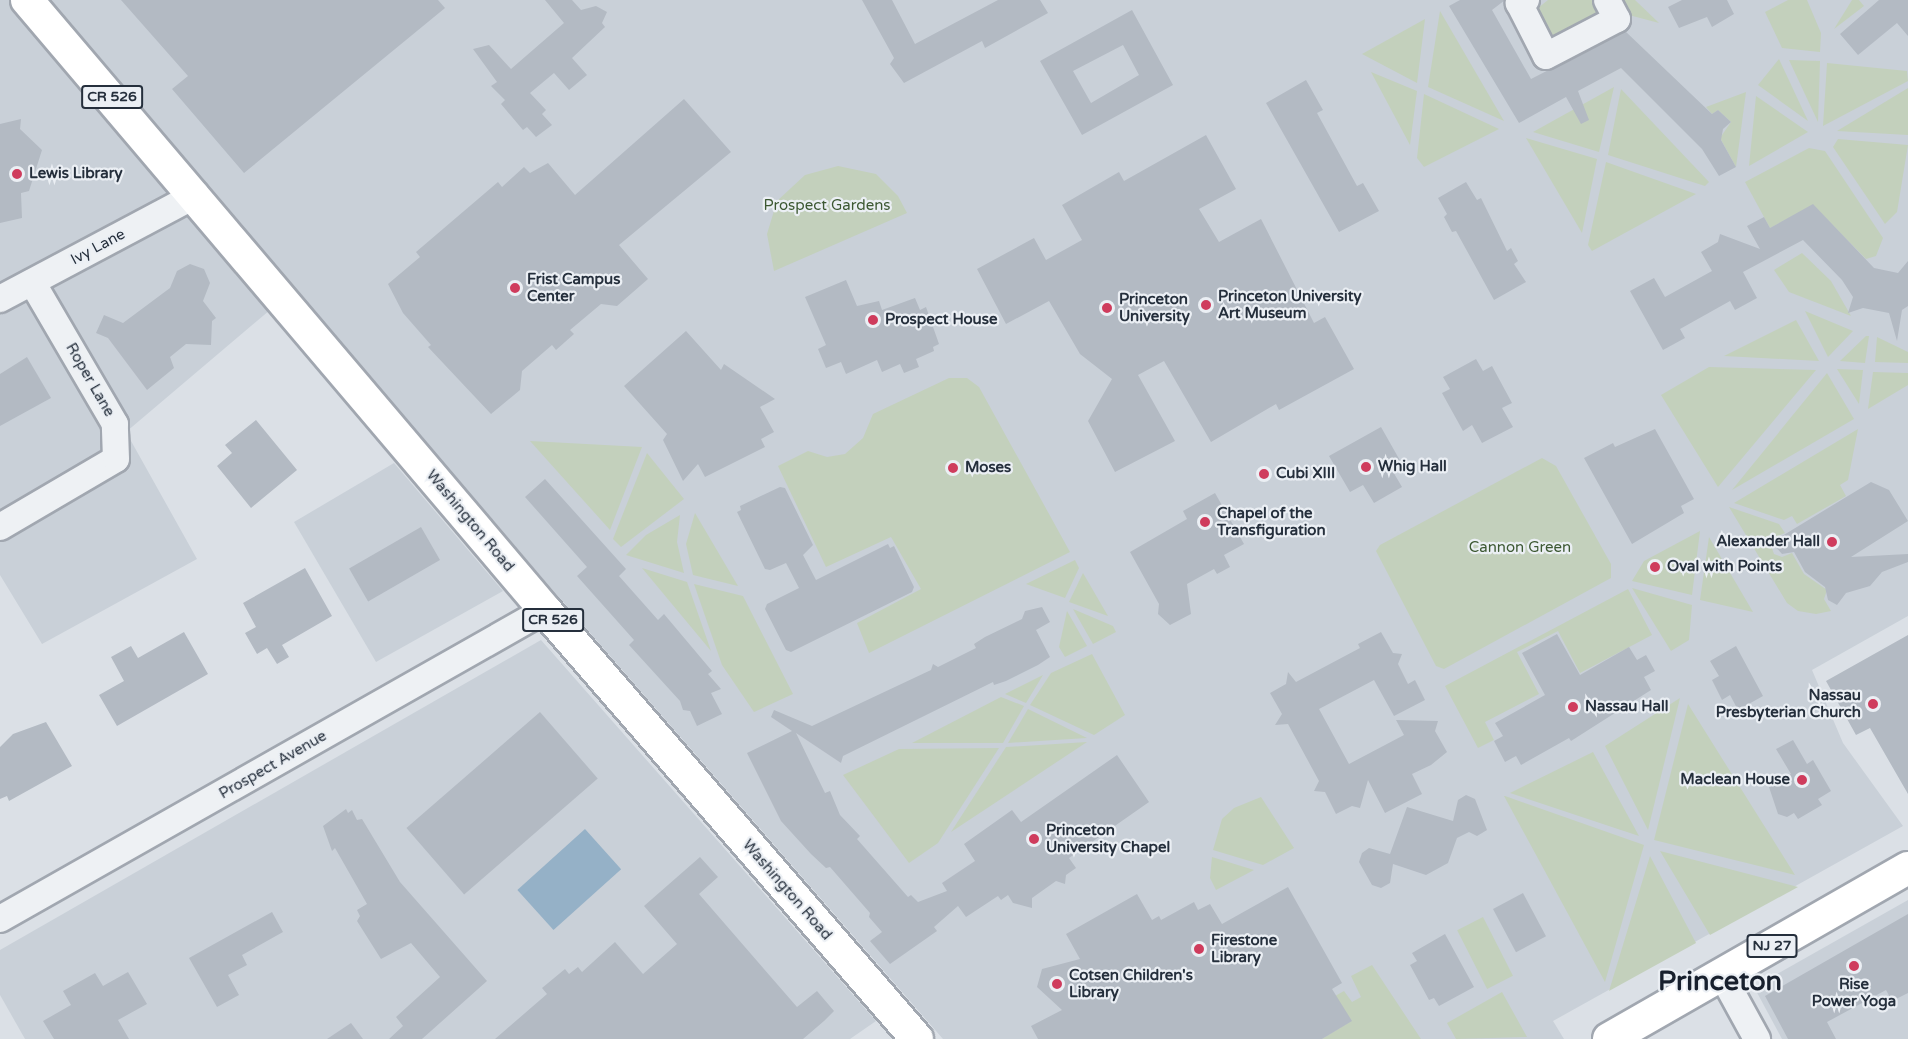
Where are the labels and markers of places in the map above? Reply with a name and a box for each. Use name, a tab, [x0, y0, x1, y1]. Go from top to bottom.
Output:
place label: Lewis Library	[29, 165, 123, 183]
marker: Lewis Library	[10, 167, 24, 181]
place label: Frist Campus Center	[527, 270, 620, 305]
marker: Frist Campus Center	[508, 281, 522, 295]
place label: Princeton University Art Museum	[1218, 287, 1361, 322]
place label: Princeton University	[1119, 290, 1190, 325]
marker: Princeton University Art Museum	[1199, 298, 1213, 312]
marker: Princeton University	[1100, 301, 1114, 315]
place label: Prospect House	[885, 311, 997, 329]
marker: Prospect House	[866, 313, 880, 327]
place label: Whig Hall	[1378, 458, 1447, 476]
place label: Moses	[965, 459, 1011, 477]
marker: Whig Hall	[1359, 460, 1373, 474]
marker: Moses	[946, 461, 960, 475]
place label: Cubi XIII	[1276, 465, 1335, 483]
marker: Cubi XIII	[1257, 467, 1271, 481]
place label: Chapel of the Transfiguration	[1217, 504, 1326, 539]
marker: Chapel of the Transfiguration	[1198, 515, 1212, 529]
place label: Alexander Hall	[1716, 533, 1820, 551]
marker: Alexander Hall	[1825, 535, 1839, 549]
place label: Oval with Points	[1667, 558, 1782, 576]
marker: Oval with Points	[1648, 560, 1662, 574]
place label: Nassau Presbyterian Church	[1716, 686, 1861, 721]
marker: Nassau Presbyterian Church	[1866, 697, 1880, 711]
place label: Nassau Hall	[1585, 698, 1669, 716]
marker: Nassau Hall	[1566, 700, 1580, 714]
place label: Maclean House	[1680, 771, 1790, 789]
marker: Maclean House	[1795, 773, 1809, 787]
place label: Princeton University Chapel	[1046, 821, 1170, 856]
marker: Princeton University Chapel	[1027, 832, 1041, 846]
place label: Firestone Library	[1211, 931, 1277, 966]
marker: Firestone Library	[1192, 942, 1206, 956]
marker: Rise Power Yoga	[1847, 959, 1861, 973]
place label: Cotsen Children's Library	[1069, 966, 1193, 1001]
place label: Rise Power Yoga	[1812, 975, 1896, 1010]
marker: Cotsen Children's Library	[1050, 977, 1064, 991]

